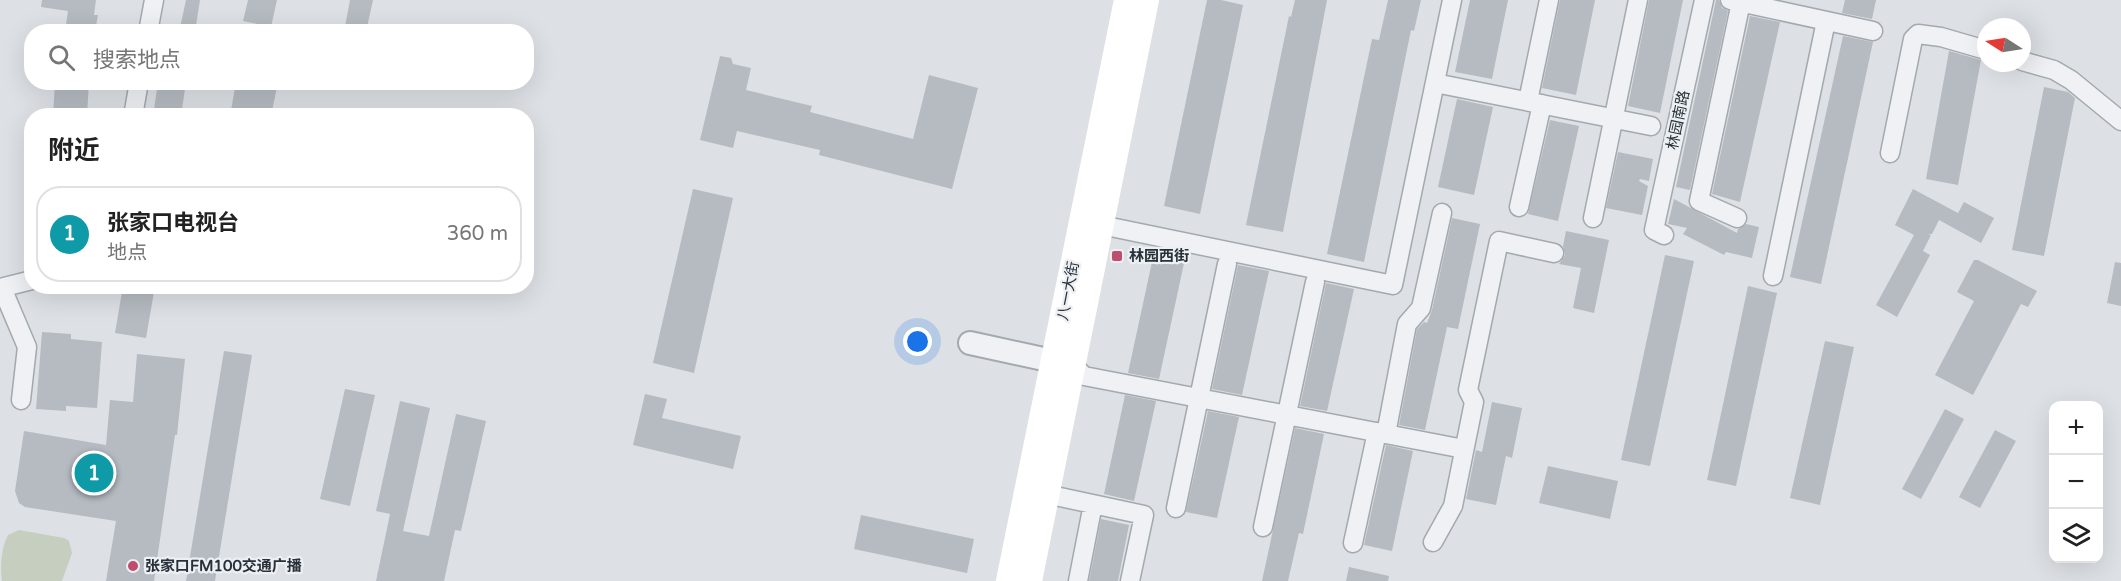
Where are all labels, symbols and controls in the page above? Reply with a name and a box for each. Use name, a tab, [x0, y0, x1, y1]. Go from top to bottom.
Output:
north arrow	[1977, 18, 2031, 72]
search box	[24, 24, 534, 90]
icon: search	[45, 41, 78, 74]
text: 搜索地点	[93, 47, 181, 73]
street label: 林园南路	[1663, 89, 1693, 151]
text: 附近	[48, 135, 100, 166]
text: 张家口电视台	[107, 210, 239, 236]
text: 1	[63, 222, 76, 246]
text: 360 m	[447, 222, 508, 246]
text: 地点	[107, 241, 147, 265]
place label: 林园西街	[1129, 247, 1189, 265]
marker: 林园西街	[1110, 249, 1124, 263]
street label: 八一大街	[1053, 260, 1083, 322]
your location	[903, 327, 932, 356]
map controls	[2049, 401, 2103, 563]
button: +	[2049, 401, 2103, 455]
pin: 1	[74, 450, 113, 496]
button: −	[2049, 455, 2103, 509]
button: layers	[2049, 509, 2103, 563]
place label: 张家口FM100交通广播	[145, 557, 302, 575]
marker: 张家口FM100交通广播	[126, 559, 140, 573]

